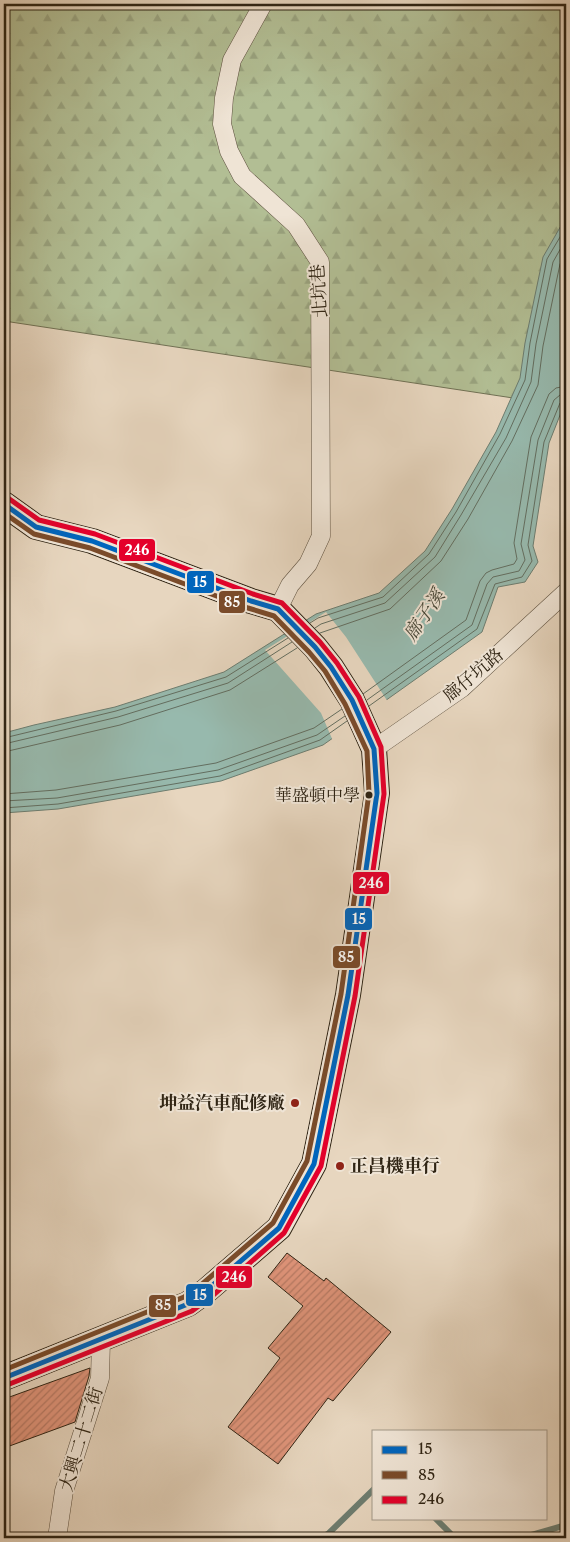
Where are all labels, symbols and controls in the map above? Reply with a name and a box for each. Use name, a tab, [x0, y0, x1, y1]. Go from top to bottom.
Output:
street label: 北坑巷	[306, 263, 332, 319]
line badge: 246	[118, 538, 156, 562]
text: 246	[125, 541, 149, 559]
line badge: 15	[186, 570, 215, 594]
text: 15	[193, 573, 207, 591]
water label: 廍子溪	[399, 583, 451, 645]
line badge: 85	[218, 590, 246, 614]
text: 85	[224, 593, 240, 611]
street label: 廍仔坑路	[438, 643, 508, 707]
place label: 華盛頓中學	[275, 785, 360, 805]
marker: 華盛頓中學	[364, 790, 374, 800]
line badge: 246	[352, 871, 390, 895]
text: 246	[359, 874, 383, 892]
line badge: 15	[344, 907, 373, 931]
text: 15	[352, 910, 366, 928]
line badge: 85	[332, 945, 361, 969]
text: 85	[338, 948, 354, 966]
place label: 坤益汽車配修廠	[159, 1092, 285, 1114]
marker: 坤益汽車配修廠	[289, 1097, 301, 1109]
place label: 正昌機車行	[350, 1155, 440, 1177]
marker: 正昌機車行	[334, 1160, 346, 1172]
line badge: 246	[215, 1265, 253, 1289]
text: 246	[222, 1268, 246, 1286]
line badge: 15	[185, 1283, 214, 1307]
text: 15	[193, 1286, 207, 1304]
line badge: 85	[148, 1294, 177, 1318]
text: 85	[155, 1296, 171, 1314]
street label: 大興二十二街	[55, 1384, 107, 1494]
legend	[372, 1430, 548, 1520]
text: 15	[418, 1439, 432, 1458]
text: 85	[418, 1465, 435, 1484]
text: 246	[418, 1489, 444, 1508]

